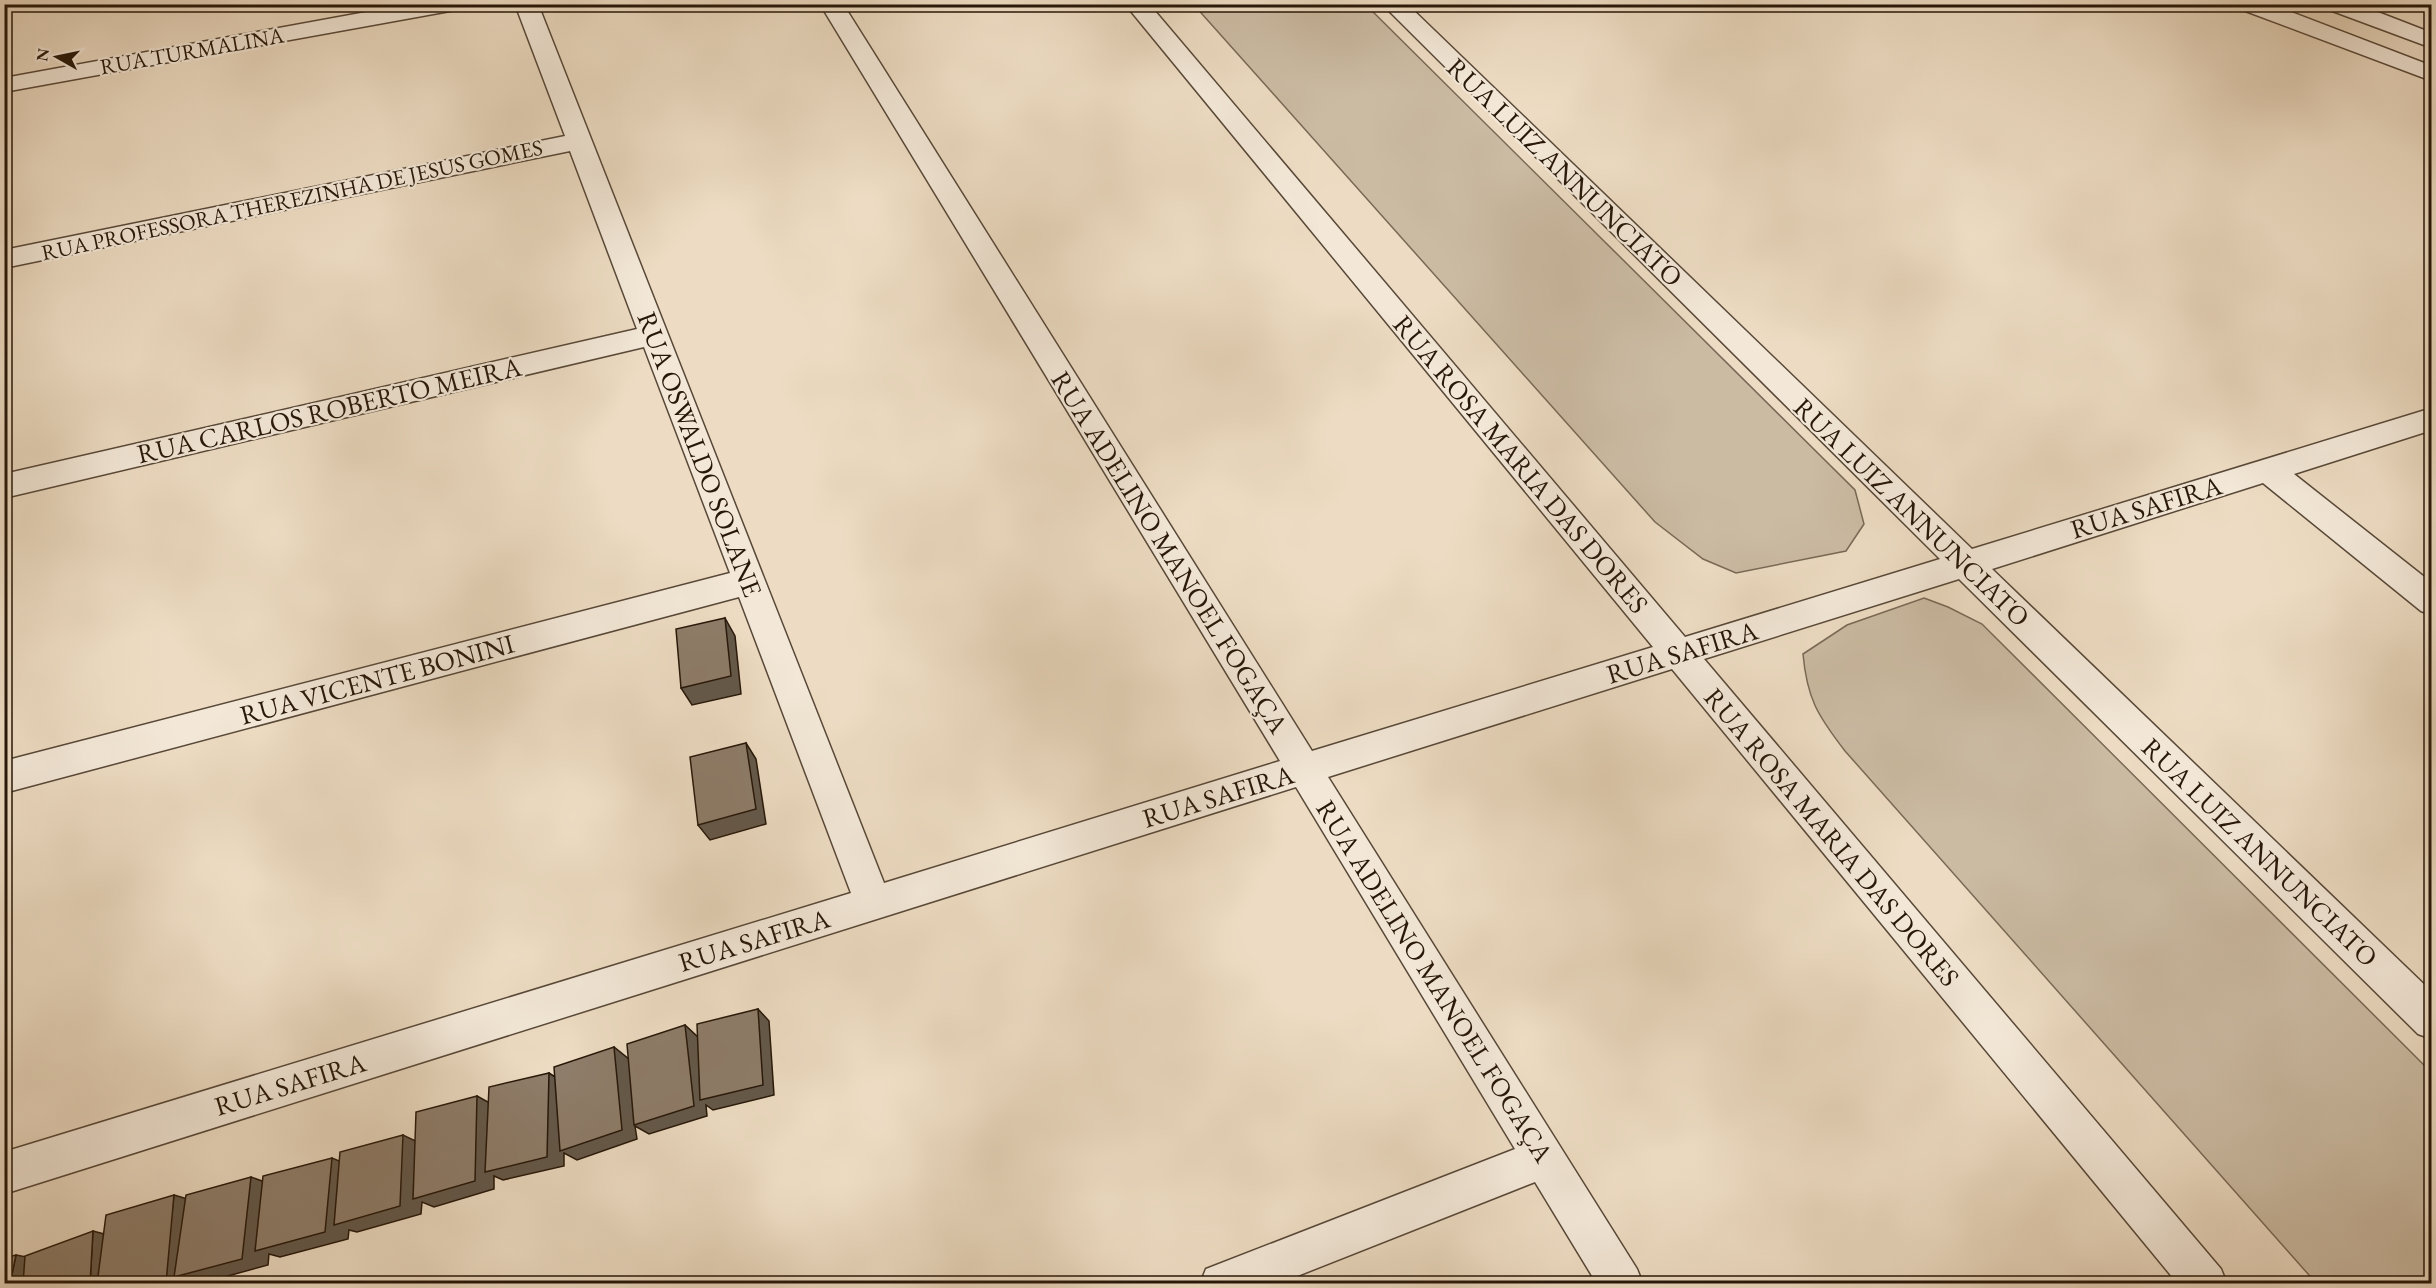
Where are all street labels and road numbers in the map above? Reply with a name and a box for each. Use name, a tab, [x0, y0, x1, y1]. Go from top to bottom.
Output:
street label: RUA TURMALINA	[98, 20, 287, 81]
street label: RUA LUIZ ANNUNCIATO	[1439, 50, 1691, 294]
street label: RUA PROFESSORA THEREZINHA DE JESUS GOMES	[39, 133, 545, 267]
street label: RUA OSWALDO SOLANE	[629, 306, 771, 602]
street label: RUA ROSA MARIA DAS DORES	[1386, 307, 1656, 621]
street label: RUA CARLOS ROBERTO MEIRA	[133, 349, 525, 471]
street label: RUA ADELINO MANOEL FOGAÇA	[1044, 364, 1297, 740]
street label: RUA LUIZ ANNUNCIATO	[1786, 390, 2038, 634]
street label: RUA SAFIRA	[2066, 467, 2226, 547]
street label: RUA SAFIRA	[1602, 612, 1762, 692]
street label: RUA VICENTE BONINI	[236, 626, 518, 732]
street label: RUA ROSA MARIA DAS DORES	[1697, 680, 1967, 994]
street label: RUA LUIZ ANNUNCIATO	[2134, 730, 2386, 974]
street label: RUA SAFIRA	[1138, 756, 1298, 836]
street label: RUA ADELINO MANOEL FOGAÇA	[1309, 793, 1562, 1169]
street label: RUA SAFIRA	[674, 900, 834, 980]
street label: RUA SAFIRA	[210, 1044, 370, 1124]

